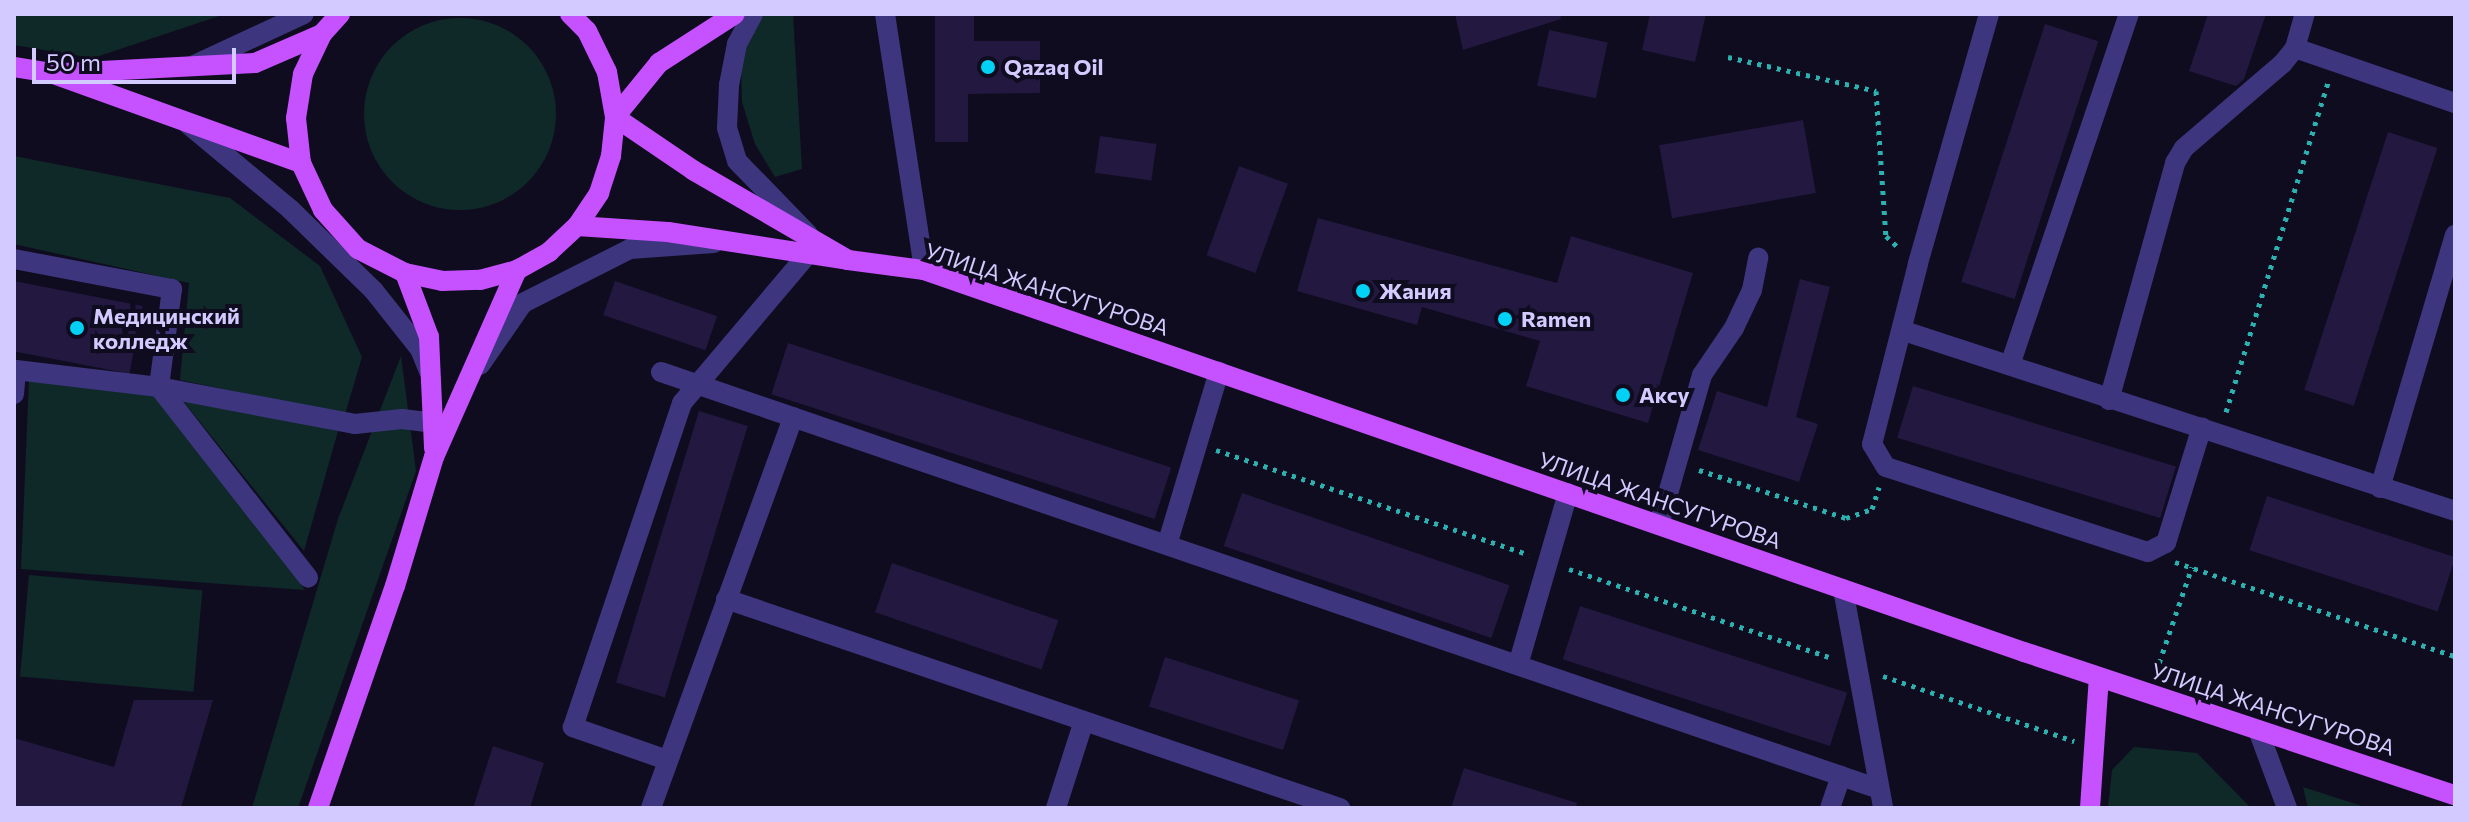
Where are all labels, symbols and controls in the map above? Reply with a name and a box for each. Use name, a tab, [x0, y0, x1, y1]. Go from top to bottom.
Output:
scale bar	[36, 32, 240, 82]
text: 50 m	[46, 47, 101, 76]
place label: Qazaq Oil	[1004, 54, 1104, 80]
marker: Qazaq Oil	[979, 58, 997, 76]
street label: УЛИЦА ЖАНСУГУРОВА	[922, 237, 1172, 341]
place label: Жания	[1379, 278, 1452, 304]
marker: Жания	[1354, 282, 1372, 300]
place label: Медицинский колледж	[93, 302, 240, 354]
place label: Ramen	[1521, 306, 1591, 332]
marker: Ramen	[1496, 310, 1514, 328]
marker: Медицинский колледж	[68, 319, 86, 337]
place label: Аксу	[1639, 382, 1690, 408]
marker: Аксу	[1614, 386, 1632, 404]
street label: УЛИЦА ЖАНСУГУРОВА	[1535, 446, 1785, 554]
street label: УЛИЦА ЖАНСУГУРОВА	[2148, 657, 2398, 761]

